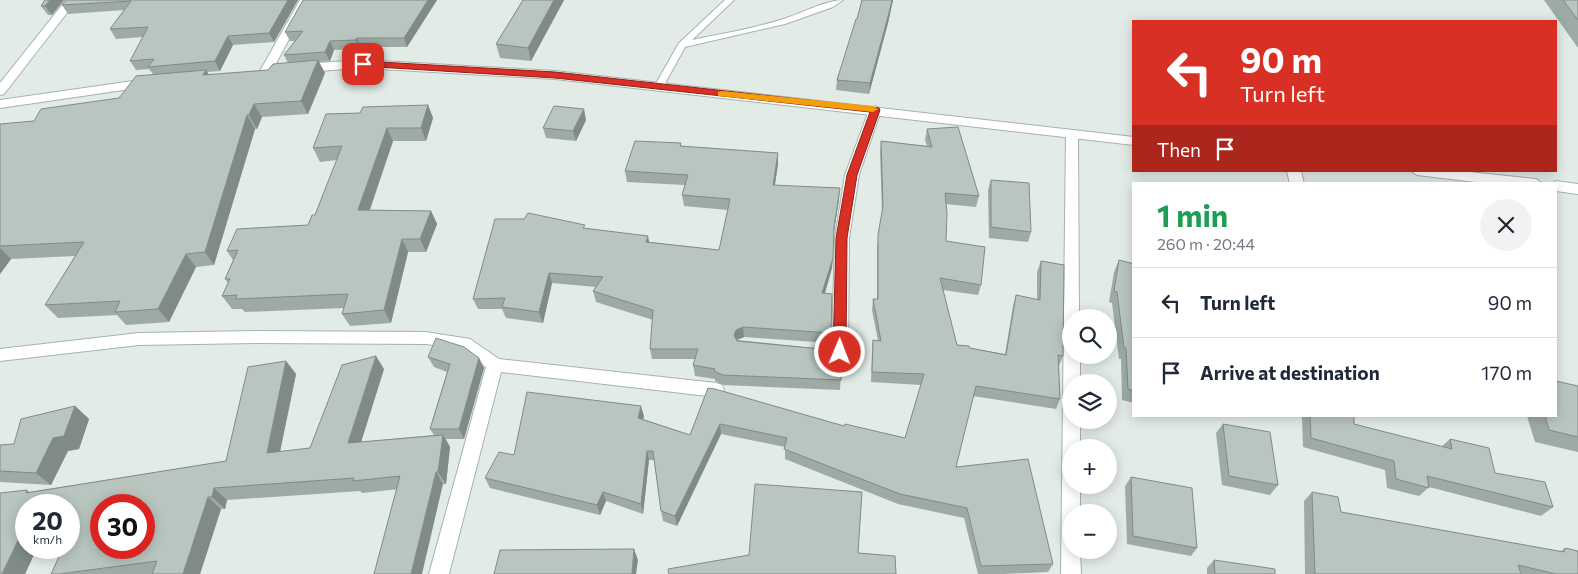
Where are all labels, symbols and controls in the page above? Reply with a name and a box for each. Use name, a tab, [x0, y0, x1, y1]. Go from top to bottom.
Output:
text: 90 m	[1240, 37, 1322, 80]
icon: left	[1157, 40, 1222, 105]
pin	[342, 43, 384, 85]
icon: arrive	[349, 50, 377, 78]
text: Turn left	[1240, 80, 1325, 107]
icon: arrive	[1211, 135, 1239, 163]
text: Then	[1157, 138, 1201, 161]
text: 1 min	[1157, 196, 1228, 233]
button: close	[1480, 199, 1532, 251]
text: 260 m · 20:44	[1157, 234, 1255, 253]
icon: left	[1157, 289, 1185, 317]
text: Turn left	[1200, 291, 1275, 314]
text: 90 m	[1488, 291, 1532, 314]
map controls	[1062, 309, 1117, 559]
button: search	[1062, 309, 1117, 364]
position arrow	[813, 325, 865, 377]
icon: arrive	[1157, 359, 1185, 387]
text: Arrive at destination	[1200, 361, 1380, 384]
text: 170 m	[1481, 361, 1532, 384]
button: layers	[1062, 374, 1117, 429]
button: +	[1062, 439, 1117, 494]
speed limit sign: 30	[90, 494, 155, 559]
button: −	[1062, 504, 1117, 559]
text: 20	[32, 505, 63, 535]
text: km/h	[33, 532, 62, 546]

